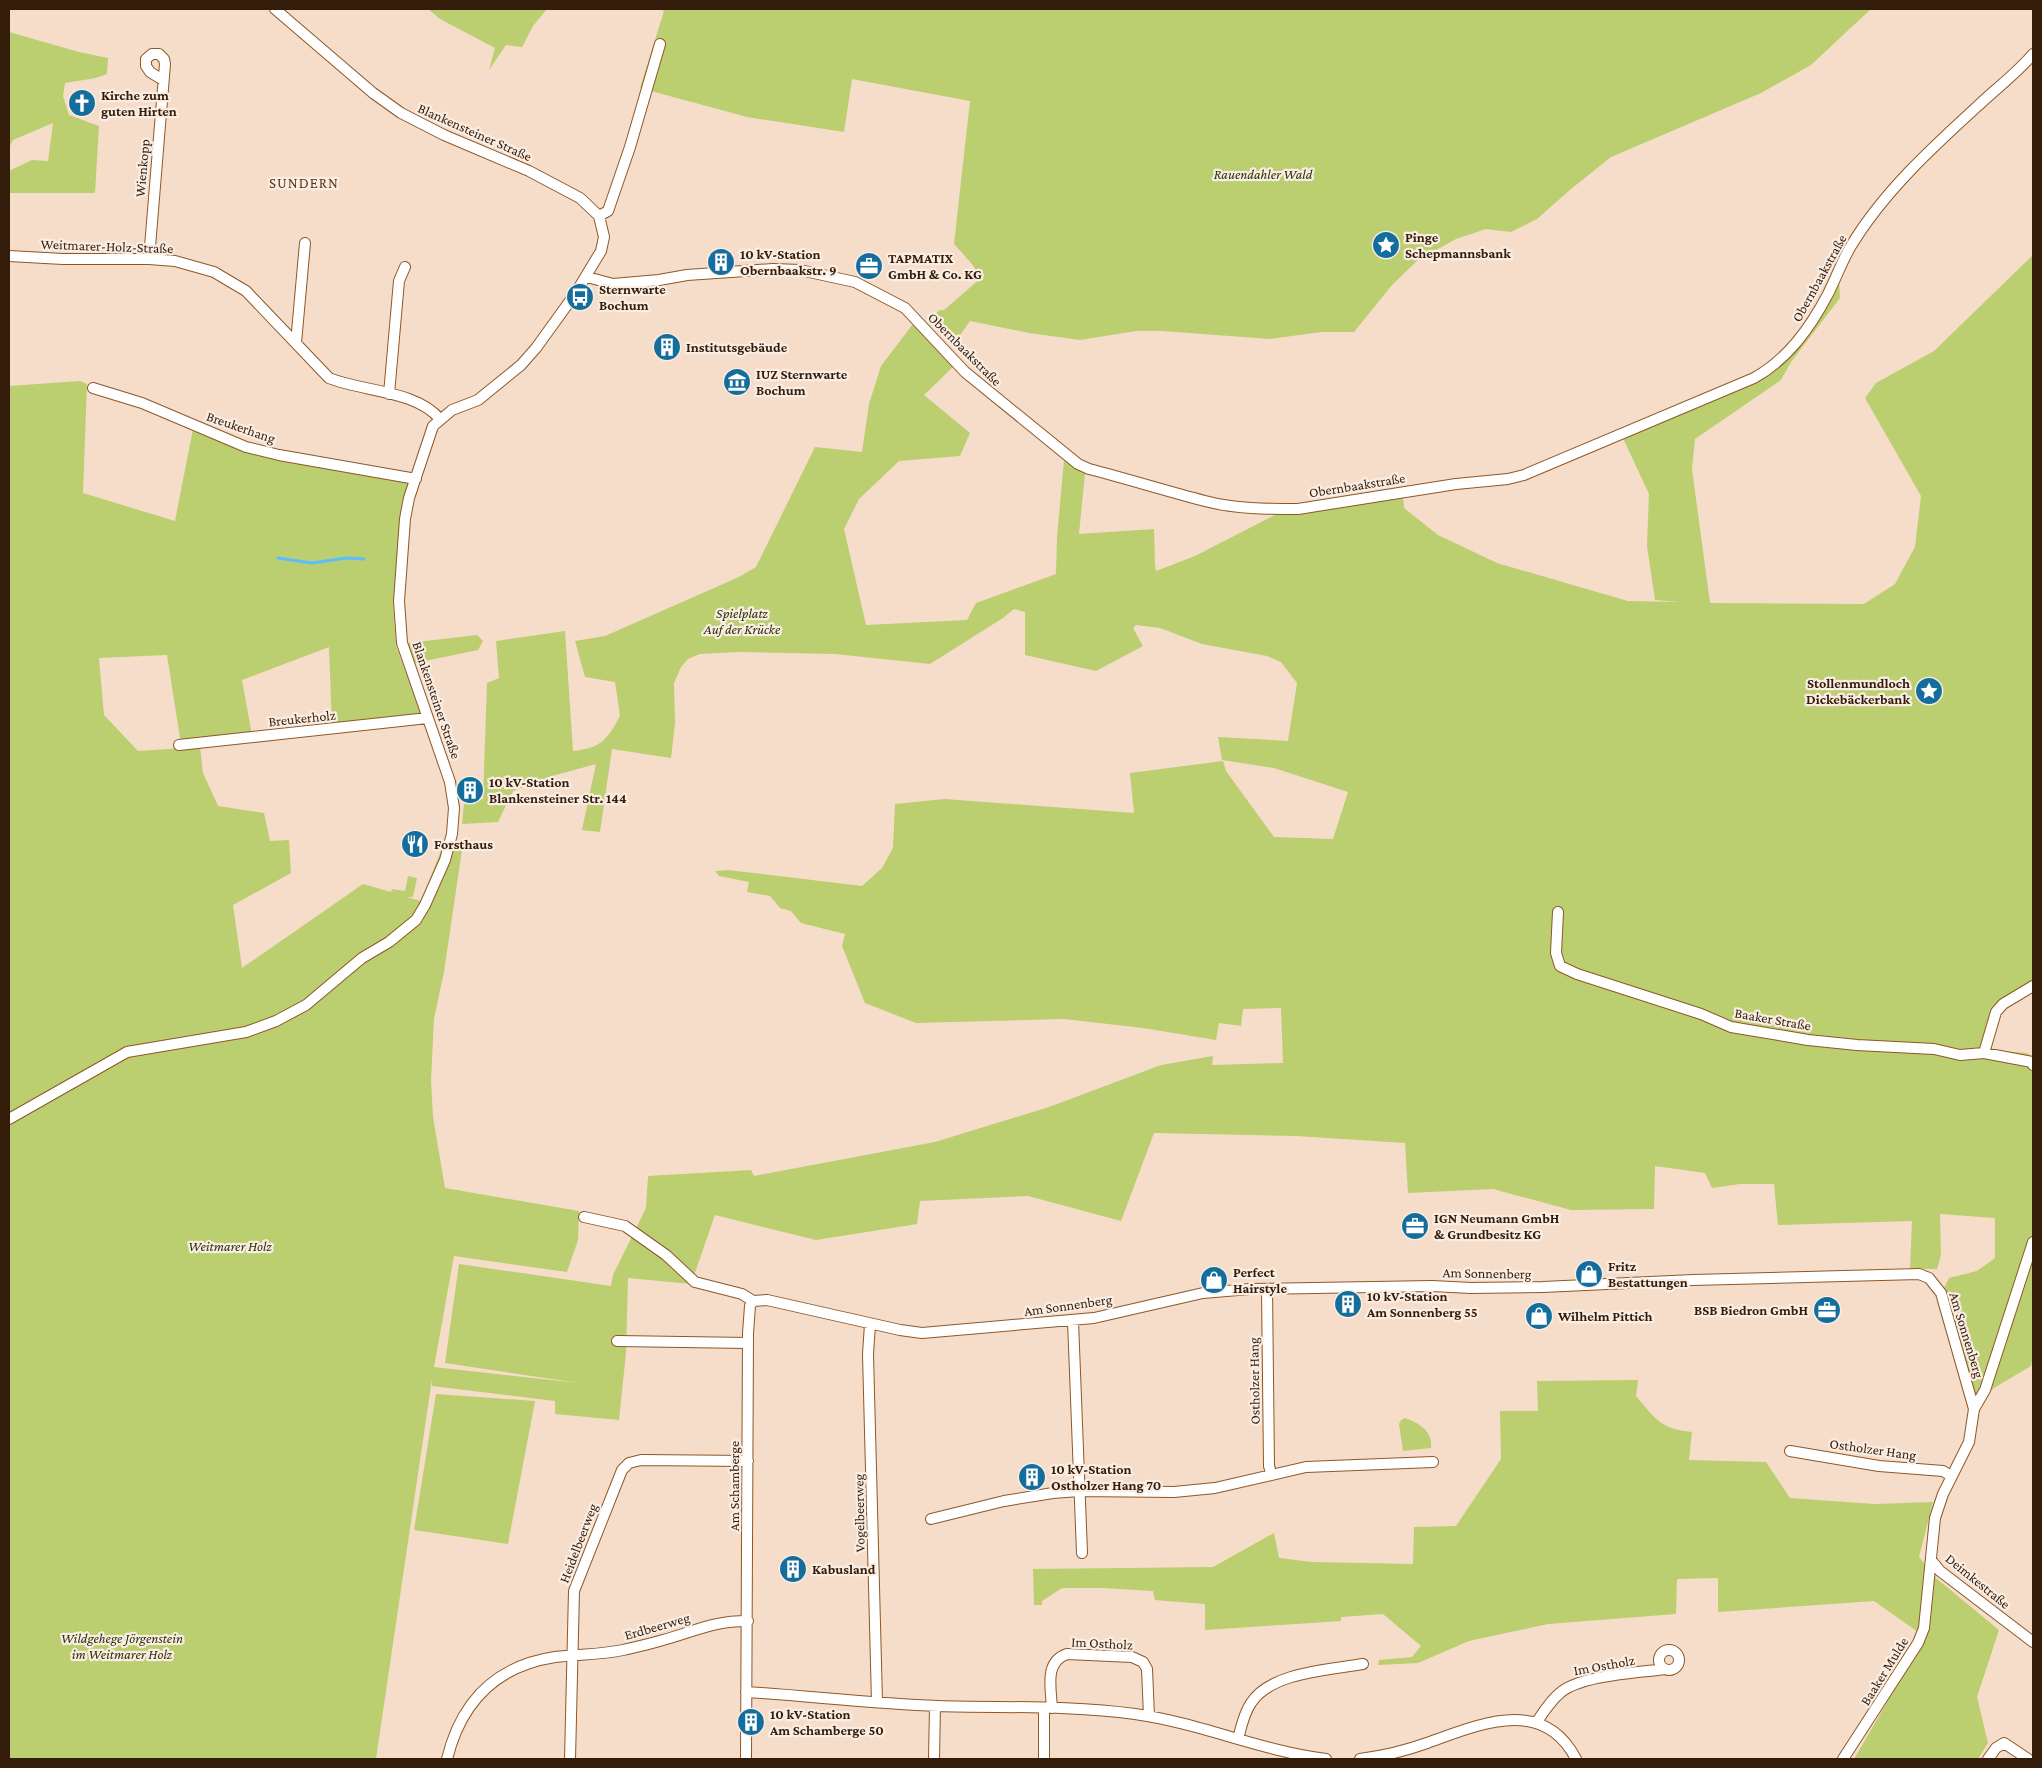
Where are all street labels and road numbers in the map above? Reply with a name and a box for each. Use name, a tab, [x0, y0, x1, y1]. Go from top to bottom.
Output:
street label: Blankensteiner Straße	[416, 100, 534, 164]
street label: Wienkopp	[131, 138, 153, 198]
street label: Obernbaakstraße	[1788, 232, 1850, 324]
street label: Weitmarer-Holz-Straße	[41, 236, 173, 256]
street label: Obernbaakstraße	[925, 309, 1005, 389]
street label: Breukerhang	[204, 408, 278, 446]
street label: Obernbaakstraße	[1308, 469, 1406, 501]
street label: Blankensteiner Straße	[409, 639, 465, 761]
street label: Breukerholz	[268, 707, 337, 729]
street label: Baaker Straße	[1734, 1004, 1812, 1034]
street label: Am Sonnenberg	[1442, 1264, 1532, 1282]
street label: Am Sonnenberg	[1946, 1290, 1988, 1380]
street label: Am Sonnenberg	[1023, 1291, 1113, 1319]
street label: Ostholzer Hang	[1245, 1337, 1263, 1425]
street label: Ostholzer Hang	[1829, 1435, 1918, 1463]
street label: Am Schamberge	[726, 1441, 742, 1531]
street label: Vogelbeerweg	[850, 1473, 868, 1552]
street label: Heidelbeerweg	[556, 1501, 601, 1585]
street label: Deimkestraße	[1942, 1550, 2014, 1612]
street label: Erdbeerweg	[622, 1609, 692, 1643]
street label: Im Ostholz	[1071, 1633, 1133, 1653]
street label: Baaker Mulde	[1857, 1634, 1911, 1708]
street label: Im Ostholz	[1572, 1652, 1636, 1678]

